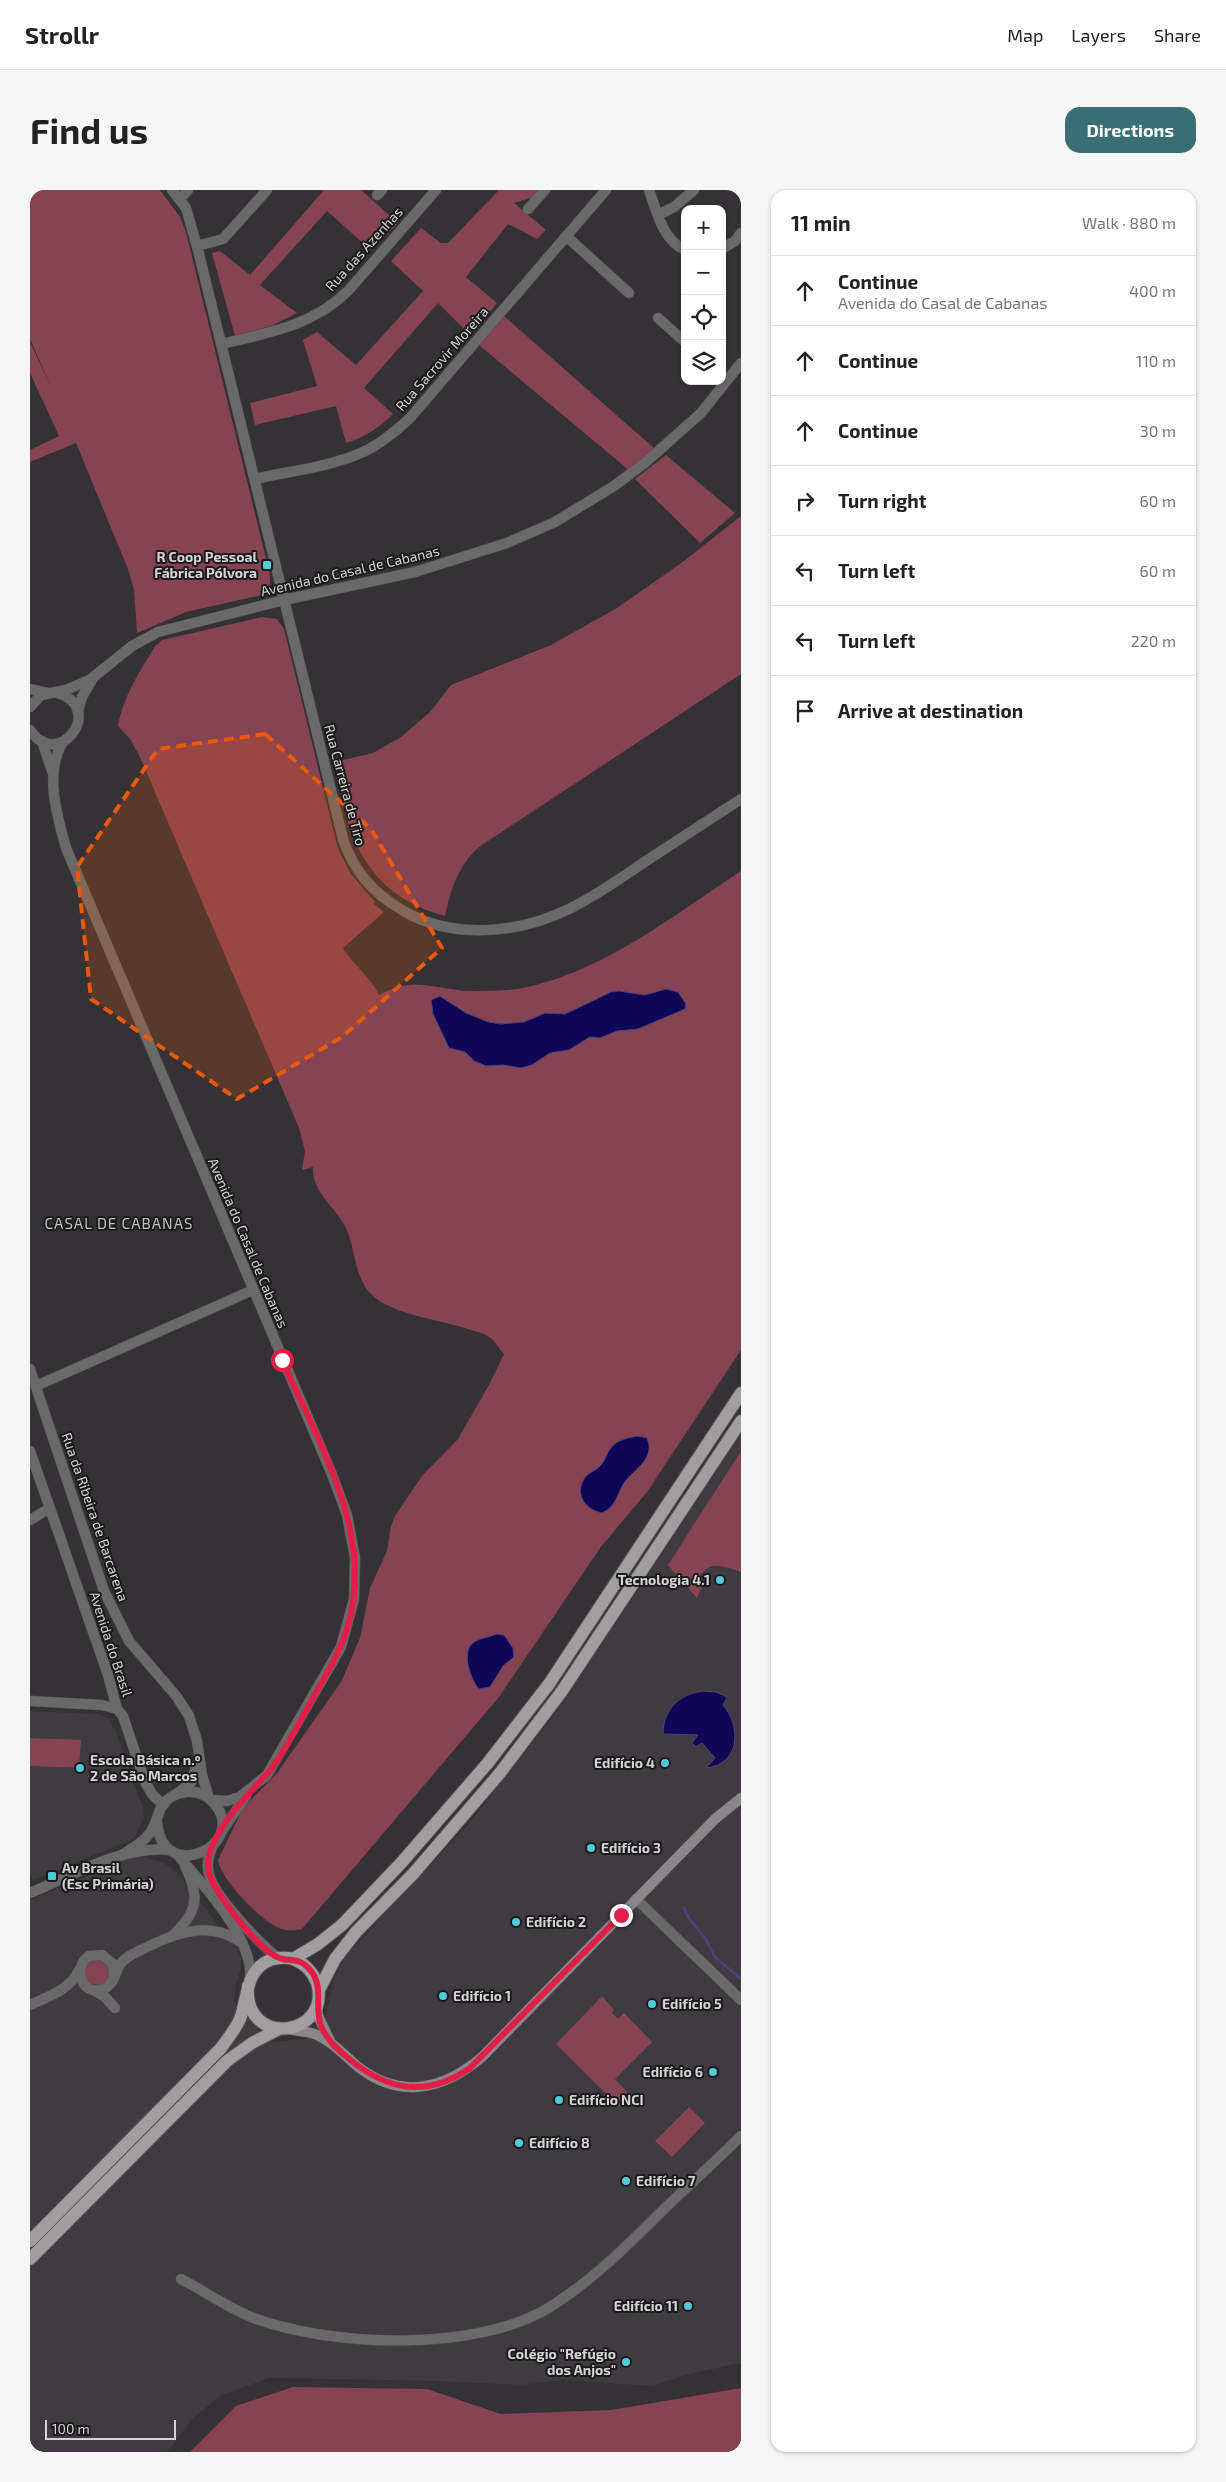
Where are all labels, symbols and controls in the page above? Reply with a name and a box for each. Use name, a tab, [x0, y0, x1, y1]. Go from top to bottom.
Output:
text: Strollr	[25, 20, 99, 49]
text: Map	[1007, 24, 1043, 46]
text: Layers	[1071, 24, 1126, 46]
text: Share	[1154, 24, 1201, 46]
button: Directions	[1065, 107, 1196, 153]
text: Find us	[30, 109, 148, 151]
street label: Rua das Azenhas	[321, 203, 406, 294]
map controls	[681, 205, 726, 385]
button: +	[681, 205, 726, 250]
text: 11 min	[791, 210, 851, 235]
text: Walk · 880 m	[1082, 213, 1176, 232]
button: −	[681, 250, 726, 295]
text: Continue	[838, 270, 918, 293]
icon: ahead	[791, 277, 819, 305]
text: 400 m	[1129, 281, 1176, 300]
text: Avenida do Casal de Cabanas	[838, 293, 1047, 312]
button: locate	[681, 295, 726, 340]
street label: Rua Sacrovir Moreira	[392, 303, 491, 414]
button: layers	[681, 340, 726, 385]
icon: ahead	[791, 347, 819, 375]
text: Continue	[838, 349, 918, 372]
text: 110 m	[1136, 351, 1176, 370]
icon: ahead	[791, 417, 819, 445]
text: Continue	[838, 419, 918, 442]
text: 30 m	[1140, 421, 1176, 440]
icon: right	[791, 487, 819, 515]
text: Turn right	[838, 489, 926, 512]
text: 60 m	[1140, 491, 1176, 510]
street label: Avenida do Casal de Cabanas	[259, 542, 441, 599]
place label: R Coop Pessoal Fábrica Pólvora	[154, 548, 257, 581]
icon: left	[791, 557, 819, 585]
marker: R Coop Pessoal Fábrica Pólvora	[261, 559, 273, 571]
text: Turn left	[838, 559, 915, 582]
text: 60 m	[1140, 561, 1176, 580]
icon: left	[791, 627, 819, 655]
text: Turn left	[838, 629, 915, 652]
text: 220 m	[1131, 631, 1176, 650]
icon: arrive	[791, 697, 819, 725]
text: Arrive at destination	[838, 699, 1023, 722]
street label: Rua Carreira de Tiro	[321, 722, 370, 847]
street label: Avenida do Casal de Cabanas	[205, 1155, 292, 1330]
district label: CASAL DE CABANAS	[45, 1214, 193, 1232]
route start	[271, 1349, 294, 1372]
street label: Rua da Ribeira de Barcarena	[59, 1430, 132, 1604]
place label: Tecnologia 4.1	[618, 1571, 710, 1588]
marker: Tecnologia 4.1	[714, 1574, 726, 1586]
street label: Avenida do Brasil	[86, 1589, 137, 1699]
place label: Escola Básica n.º 2 de São Marcos	[90, 1751, 201, 1784]
place label: Edifício 4	[594, 1754, 655, 1771]
marker: Edifício 4	[659, 1757, 671, 1769]
marker: Escola Básica n.º 2 de São Marcos	[74, 1762, 86, 1774]
place label: Edifício 3	[601, 1839, 661, 1856]
marker: Edifício 3	[585, 1842, 597, 1854]
place label: Av Brasil (Esc Primária)	[62, 1859, 154, 1892]
marker: Av Brasil (Esc Primária)	[46, 1870, 58, 1882]
route end	[610, 1904, 633, 1927]
place label: Edifício 2	[526, 1913, 586, 1930]
marker: Edifício 2	[510, 1916, 522, 1928]
place label: Edifício 1	[453, 1987, 511, 2004]
marker: Edifício 1	[437, 1990, 449, 2002]
place label: Edifício 5	[662, 1995, 722, 2012]
marker: Edifício 5	[646, 1998, 658, 2010]
place label: Edifício 6	[643, 2063, 703, 2080]
marker: Edifício 6	[707, 2066, 719, 2078]
place label: Edifício NCI	[569, 2091, 644, 2108]
marker: Edifício NCI	[553, 2094, 565, 2106]
place label: Edifício 8	[529, 2134, 590, 2151]
marker: Edifício 8	[513, 2137, 525, 2149]
place label: Edifício 7	[636, 2172, 696, 2189]
marker: Edifício 7	[620, 2175, 632, 2187]
place label: Edifício 11	[614, 2297, 678, 2314]
marker: Edifício 11	[682, 2300, 694, 2312]
place label: Colégio "Refúgio dos Anjos"	[508, 2345, 616, 2378]
marker: Colégio "Refúgio dos Anjos"	[620, 2356, 632, 2368]
scale bar	[45, 2417, 176, 2440]
text: 100 m	[52, 2420, 90, 2437]

